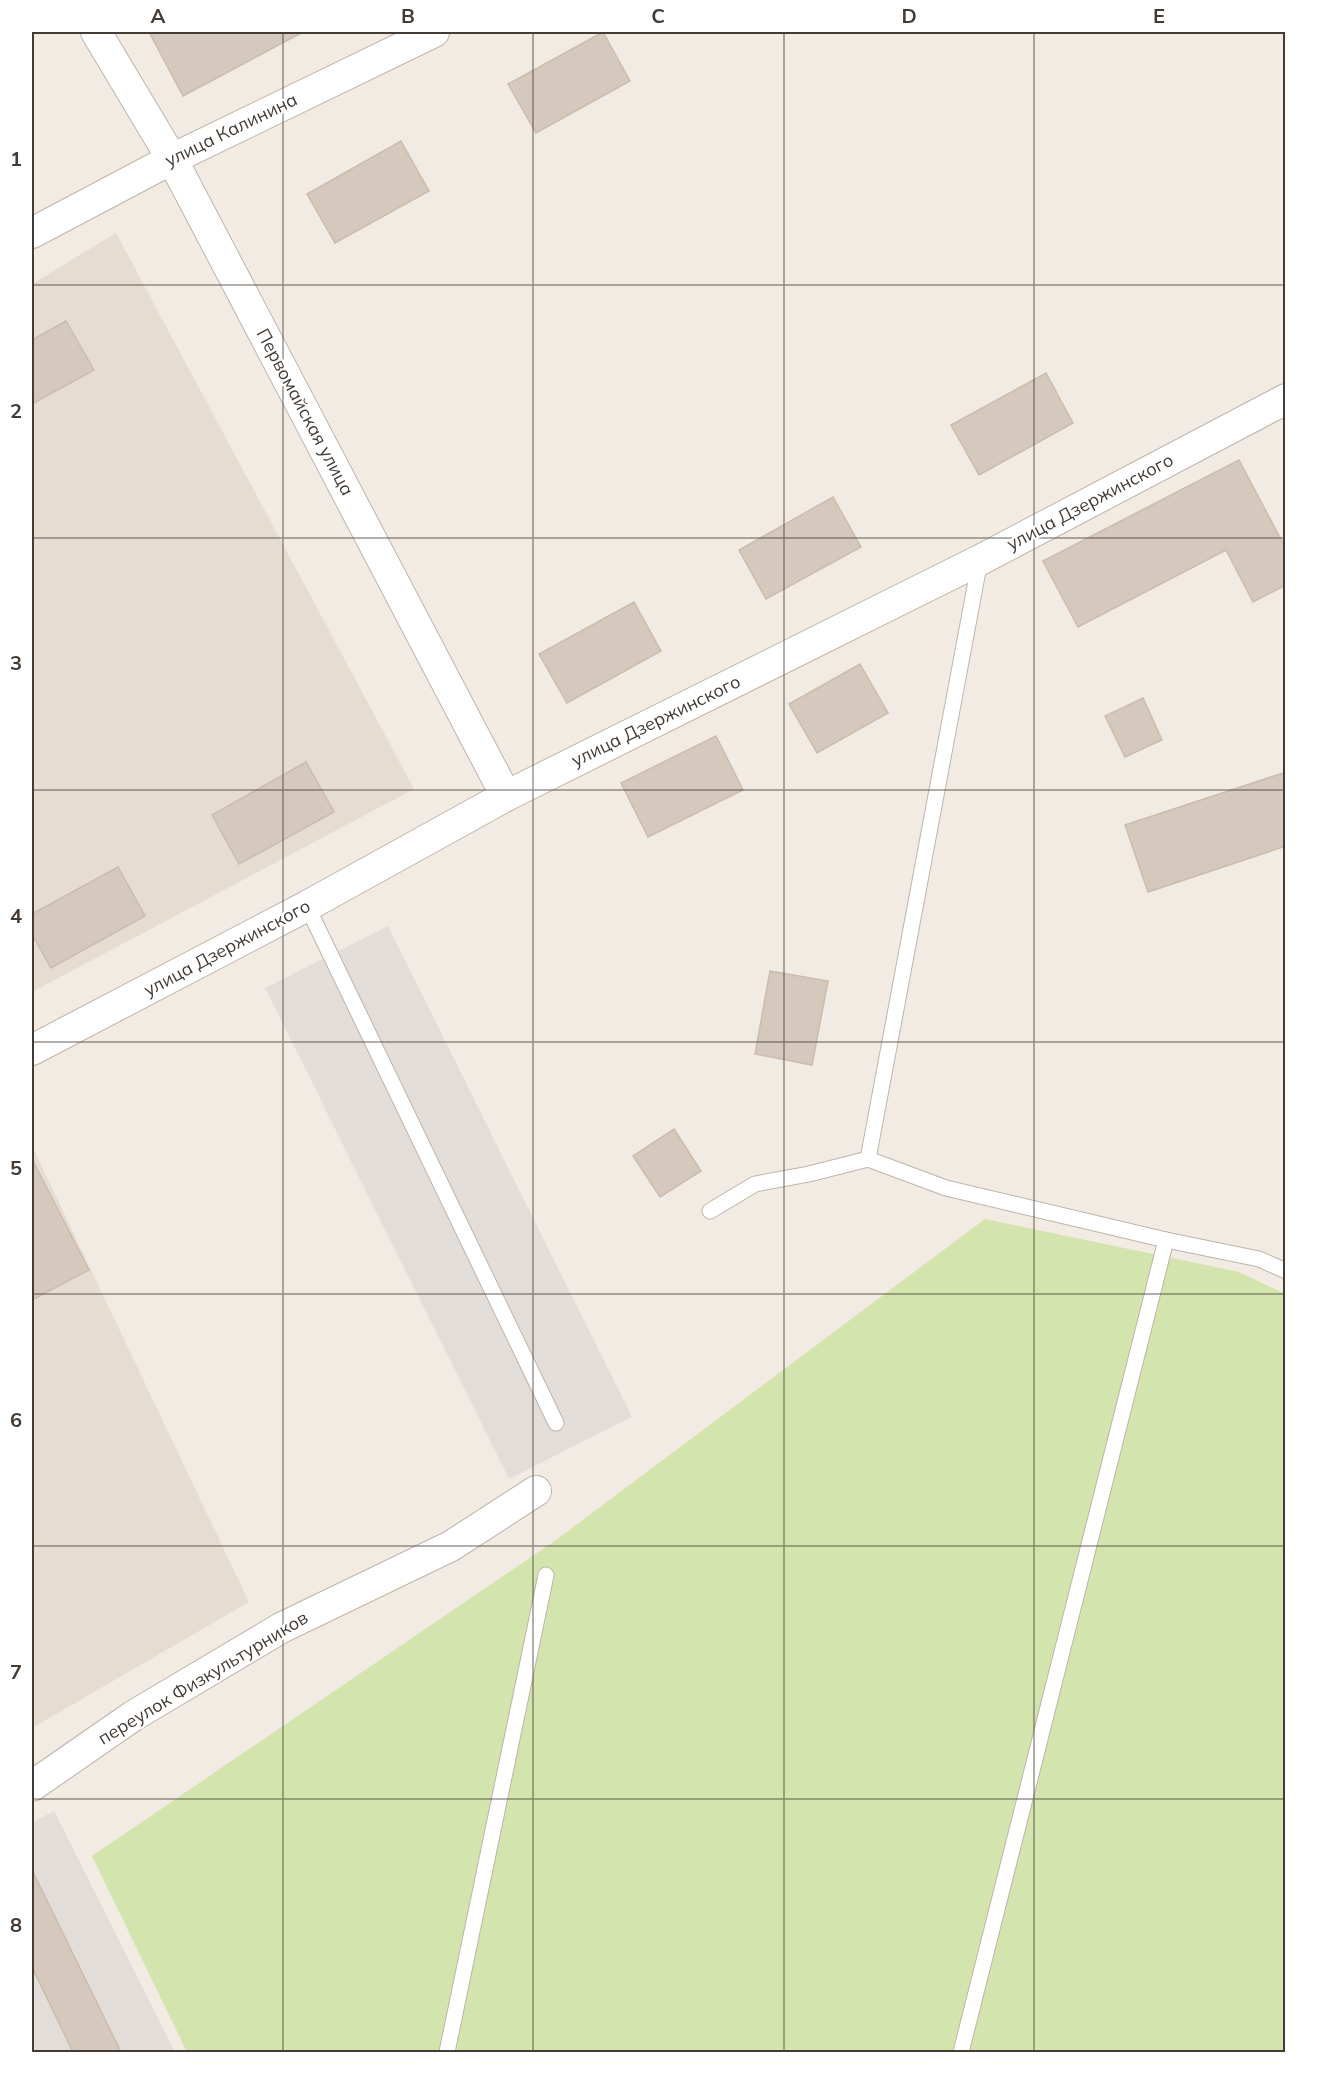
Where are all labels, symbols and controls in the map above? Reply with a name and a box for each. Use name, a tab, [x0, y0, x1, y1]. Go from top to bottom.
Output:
text: A	[151, 3, 166, 28]
text: B	[401, 3, 415, 28]
text: C	[651, 3, 665, 28]
text: D	[901, 3, 917, 28]
text: E	[1153, 3, 1165, 28]
street label: улица Калинина	[161, 88, 301, 172]
text: 1	[10, 146, 22, 171]
street label: Первомайская улица	[252, 324, 359, 499]
text: 2	[10, 398, 22, 423]
street label: улица Дзержинского	[1003, 448, 1177, 555]
text: 3	[10, 650, 22, 675]
street label: улица Дзержинского	[567, 670, 744, 772]
street label: улица Дзержинского	[140, 894, 314, 1001]
text: 4	[10, 903, 22, 928]
text: 5	[10, 1155, 22, 1180]
text: 6	[10, 1407, 22, 1432]
street label: переулок Физкультурников	[94, 1606, 312, 1750]
text: 7	[10, 1659, 22, 1684]
text: 8	[10, 1912, 22, 1937]

